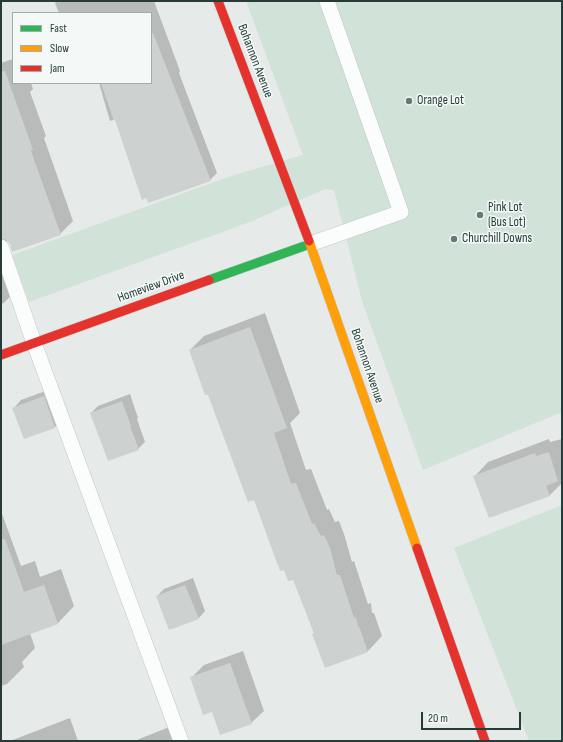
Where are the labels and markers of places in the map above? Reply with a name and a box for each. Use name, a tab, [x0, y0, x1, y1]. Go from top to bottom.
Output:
place label: Orange Lot	[417, 93, 464, 109]
marker: Orange Lot	[404, 96, 414, 106]
place label: Pink Lot (Bus Lot)	[488, 200, 526, 231]
marker: Pink Lot (Bus Lot)	[475, 210, 485, 220]
place label: Churchill Downs	[462, 231, 532, 247]
marker: Churchill Downs	[449, 234, 459, 244]

